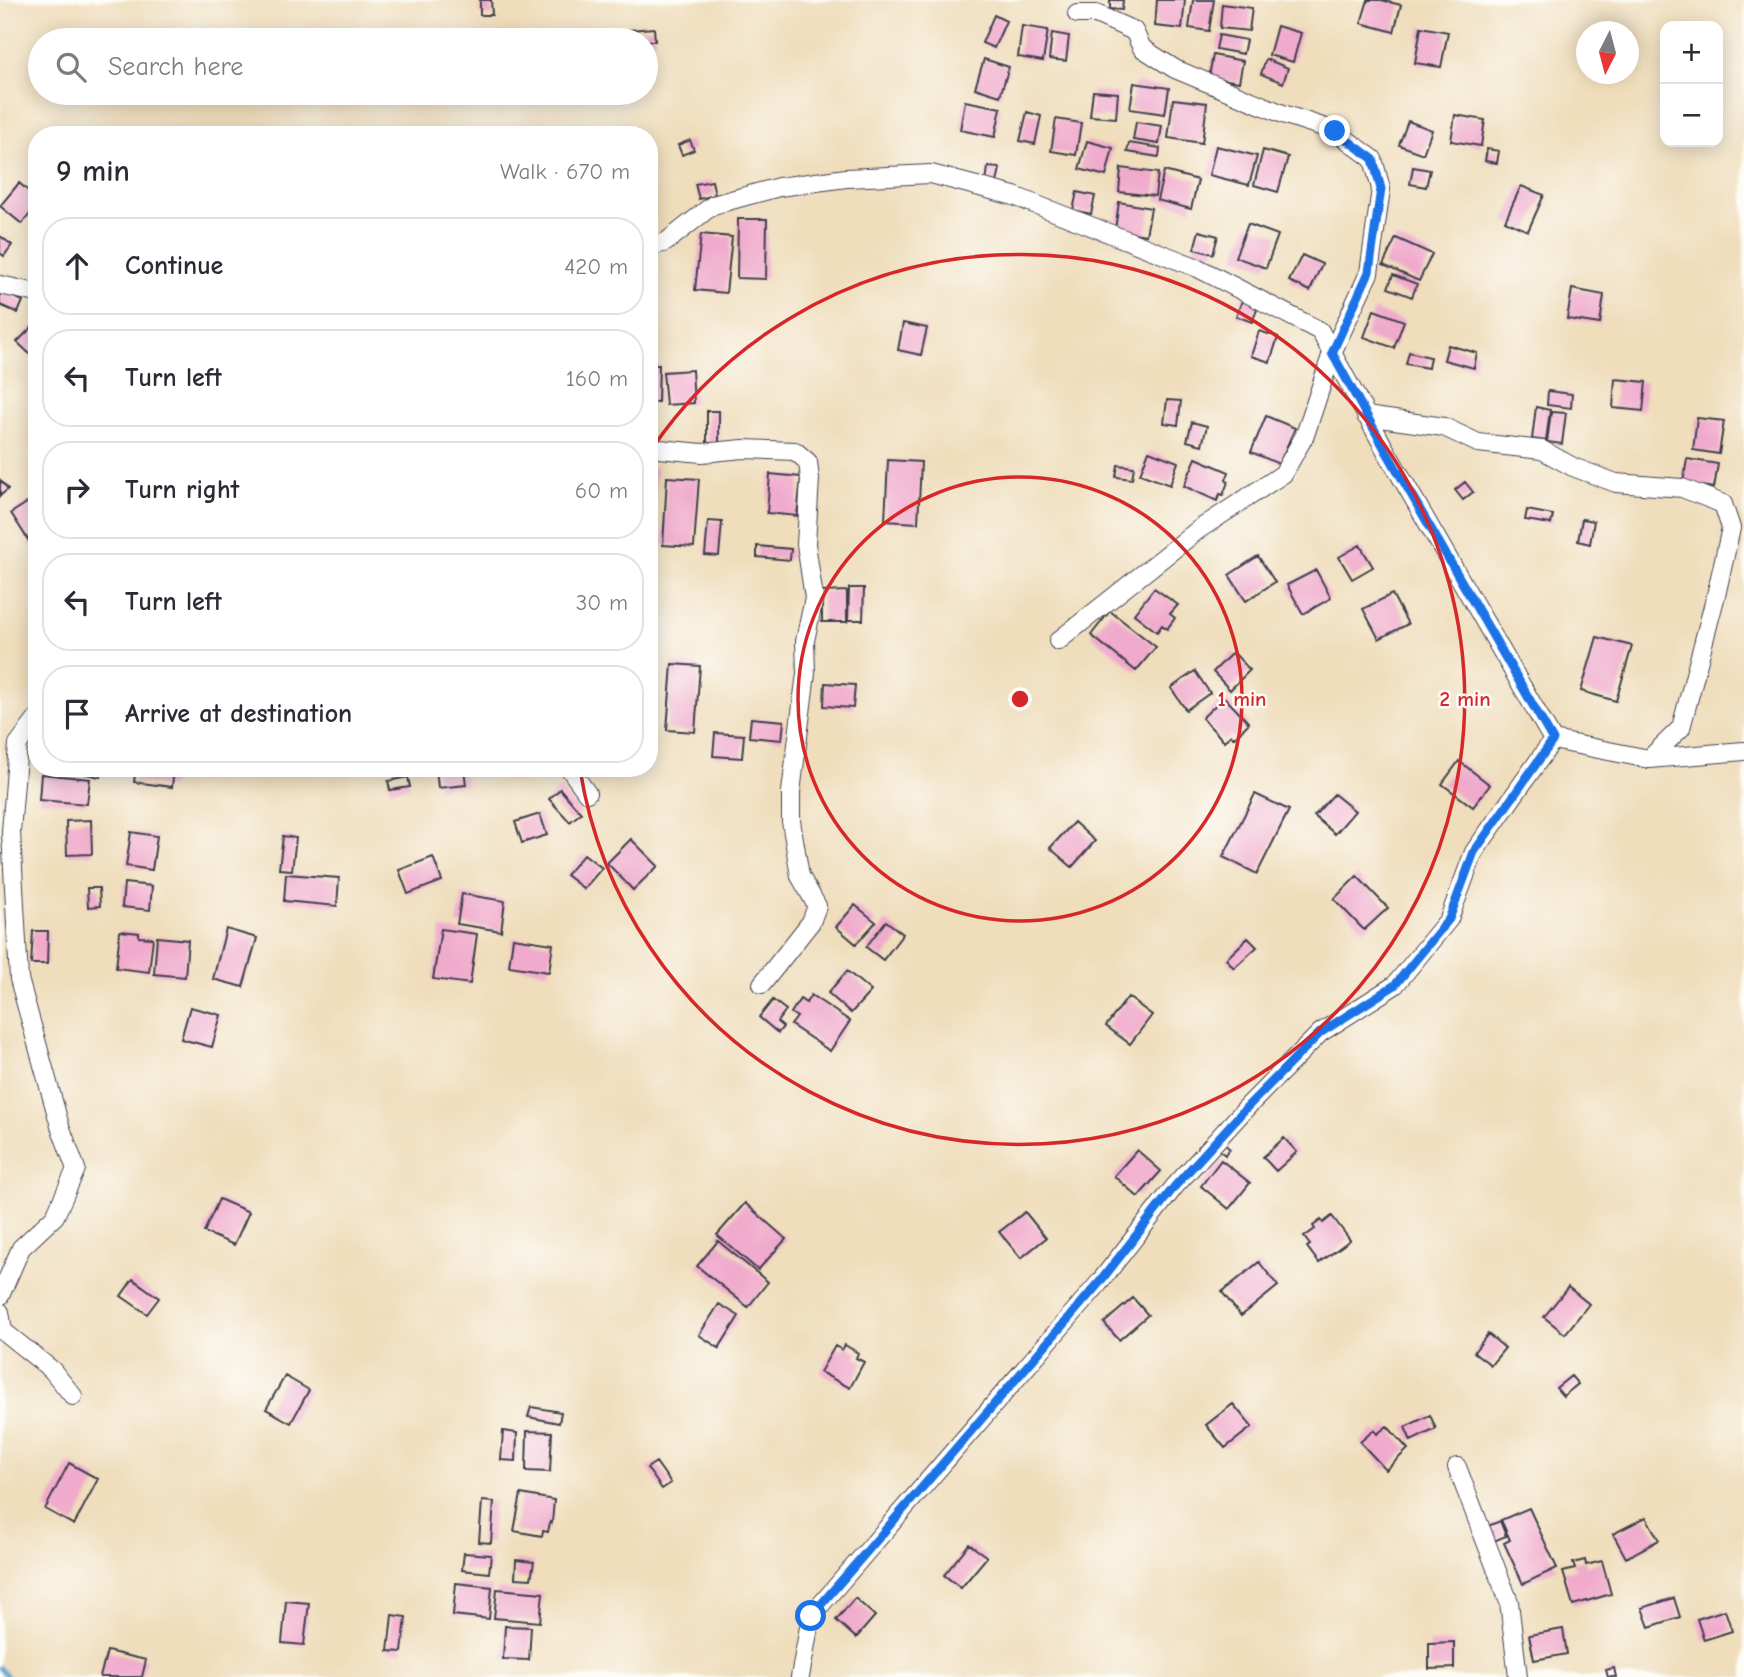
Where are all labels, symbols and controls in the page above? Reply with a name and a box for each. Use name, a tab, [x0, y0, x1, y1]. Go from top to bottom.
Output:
north arrow	[1576, 21, 1639, 84]
map controls	[1660, 21, 1723, 147]
button: +	[1660, 21, 1723, 84]
search box	[28, 28, 658, 105]
icon: search	[52, 48, 90, 86]
text: Search here	[108, 52, 243, 82]
button: −	[1660, 84, 1723, 147]
route end	[1319, 115, 1350, 146]
text: 9 min	[56, 154, 130, 189]
text: Walk · 670 m	[500, 158, 630, 185]
icon: ahead	[58, 247, 96, 285]
text: Continue	[125, 251, 223, 281]
text: 420 m	[564, 253, 628, 280]
icon: left	[58, 359, 96, 397]
text: Turn left	[125, 363, 222, 393]
text: 160 m	[566, 365, 628, 392]
icon: right	[58, 471, 96, 509]
text: Turn right	[125, 475, 239, 505]
text: 60 m	[575, 477, 628, 504]
icon: left	[58, 583, 96, 621]
text: Turn left	[125, 587, 222, 617]
text: 30 m	[576, 589, 628, 616]
centre of rings	[1008, 687, 1032, 711]
text: 1 min	[1218, 687, 1266, 711]
text: 2 min	[1439, 687, 1491, 711]
icon: arrive	[58, 695, 96, 733]
text: Arrive at destination	[125, 699, 352, 729]
route start	[795, 1600, 826, 1631]

